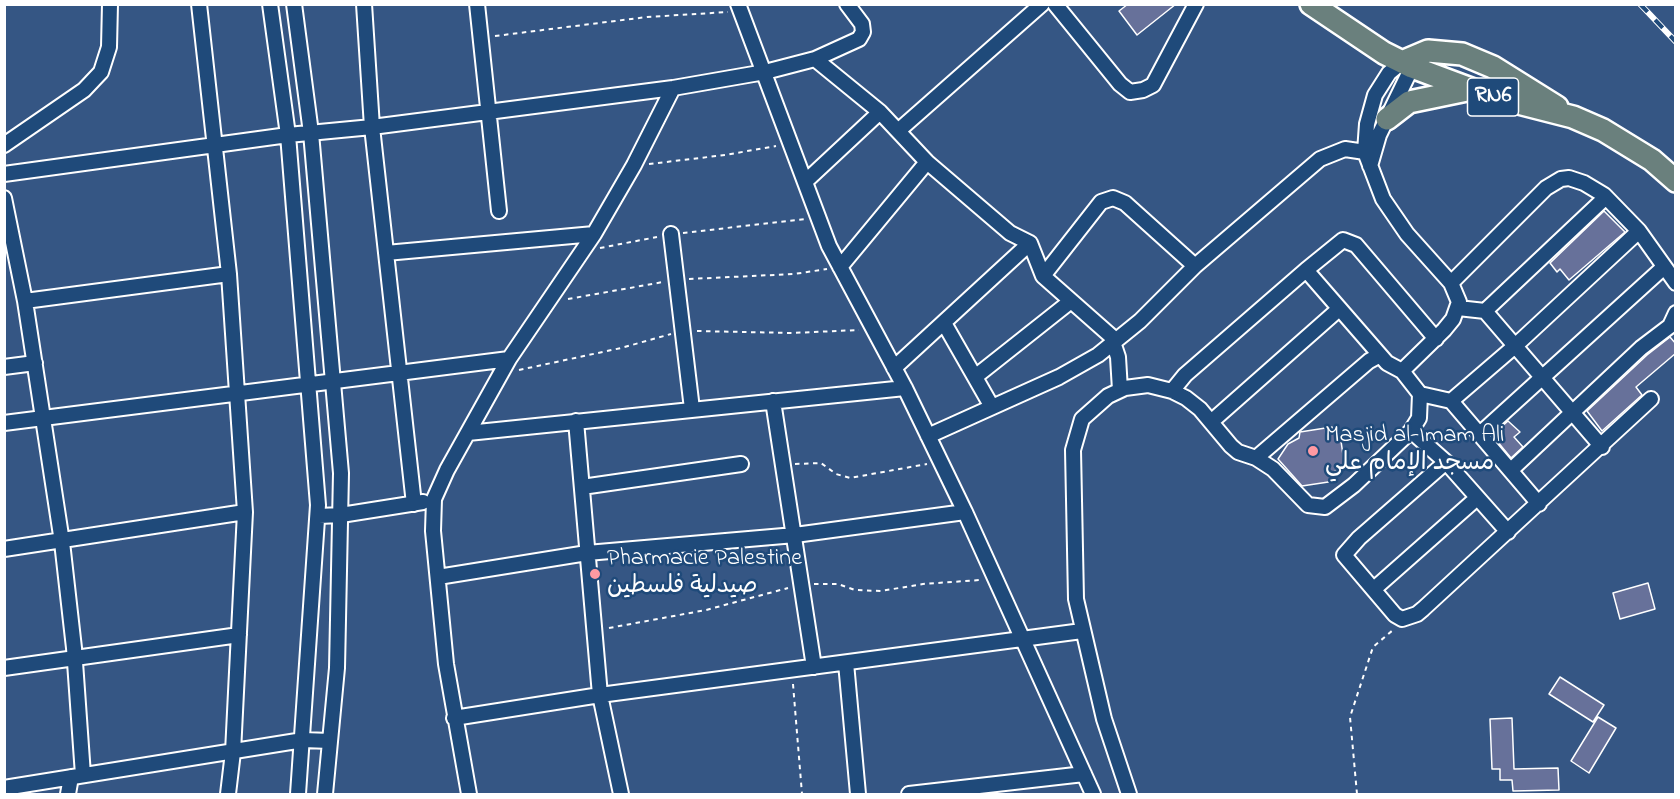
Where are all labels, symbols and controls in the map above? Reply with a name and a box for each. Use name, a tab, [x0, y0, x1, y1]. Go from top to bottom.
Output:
road number: RN6	[1468, 78, 1518, 116]
place label: Masjid al-Imam Ali مسجد الإمام علي	[1325, 423, 1504, 479]
marker: Masjid al-Imam Ali مسجد الإمام علي	[1306, 444, 1320, 458]
place label: Pharmacie Palestine صيدلية فلسطين	[607, 546, 802, 602]
marker: Pharmacie Palestine صيدلية فلسطين	[588, 567, 602, 581]

